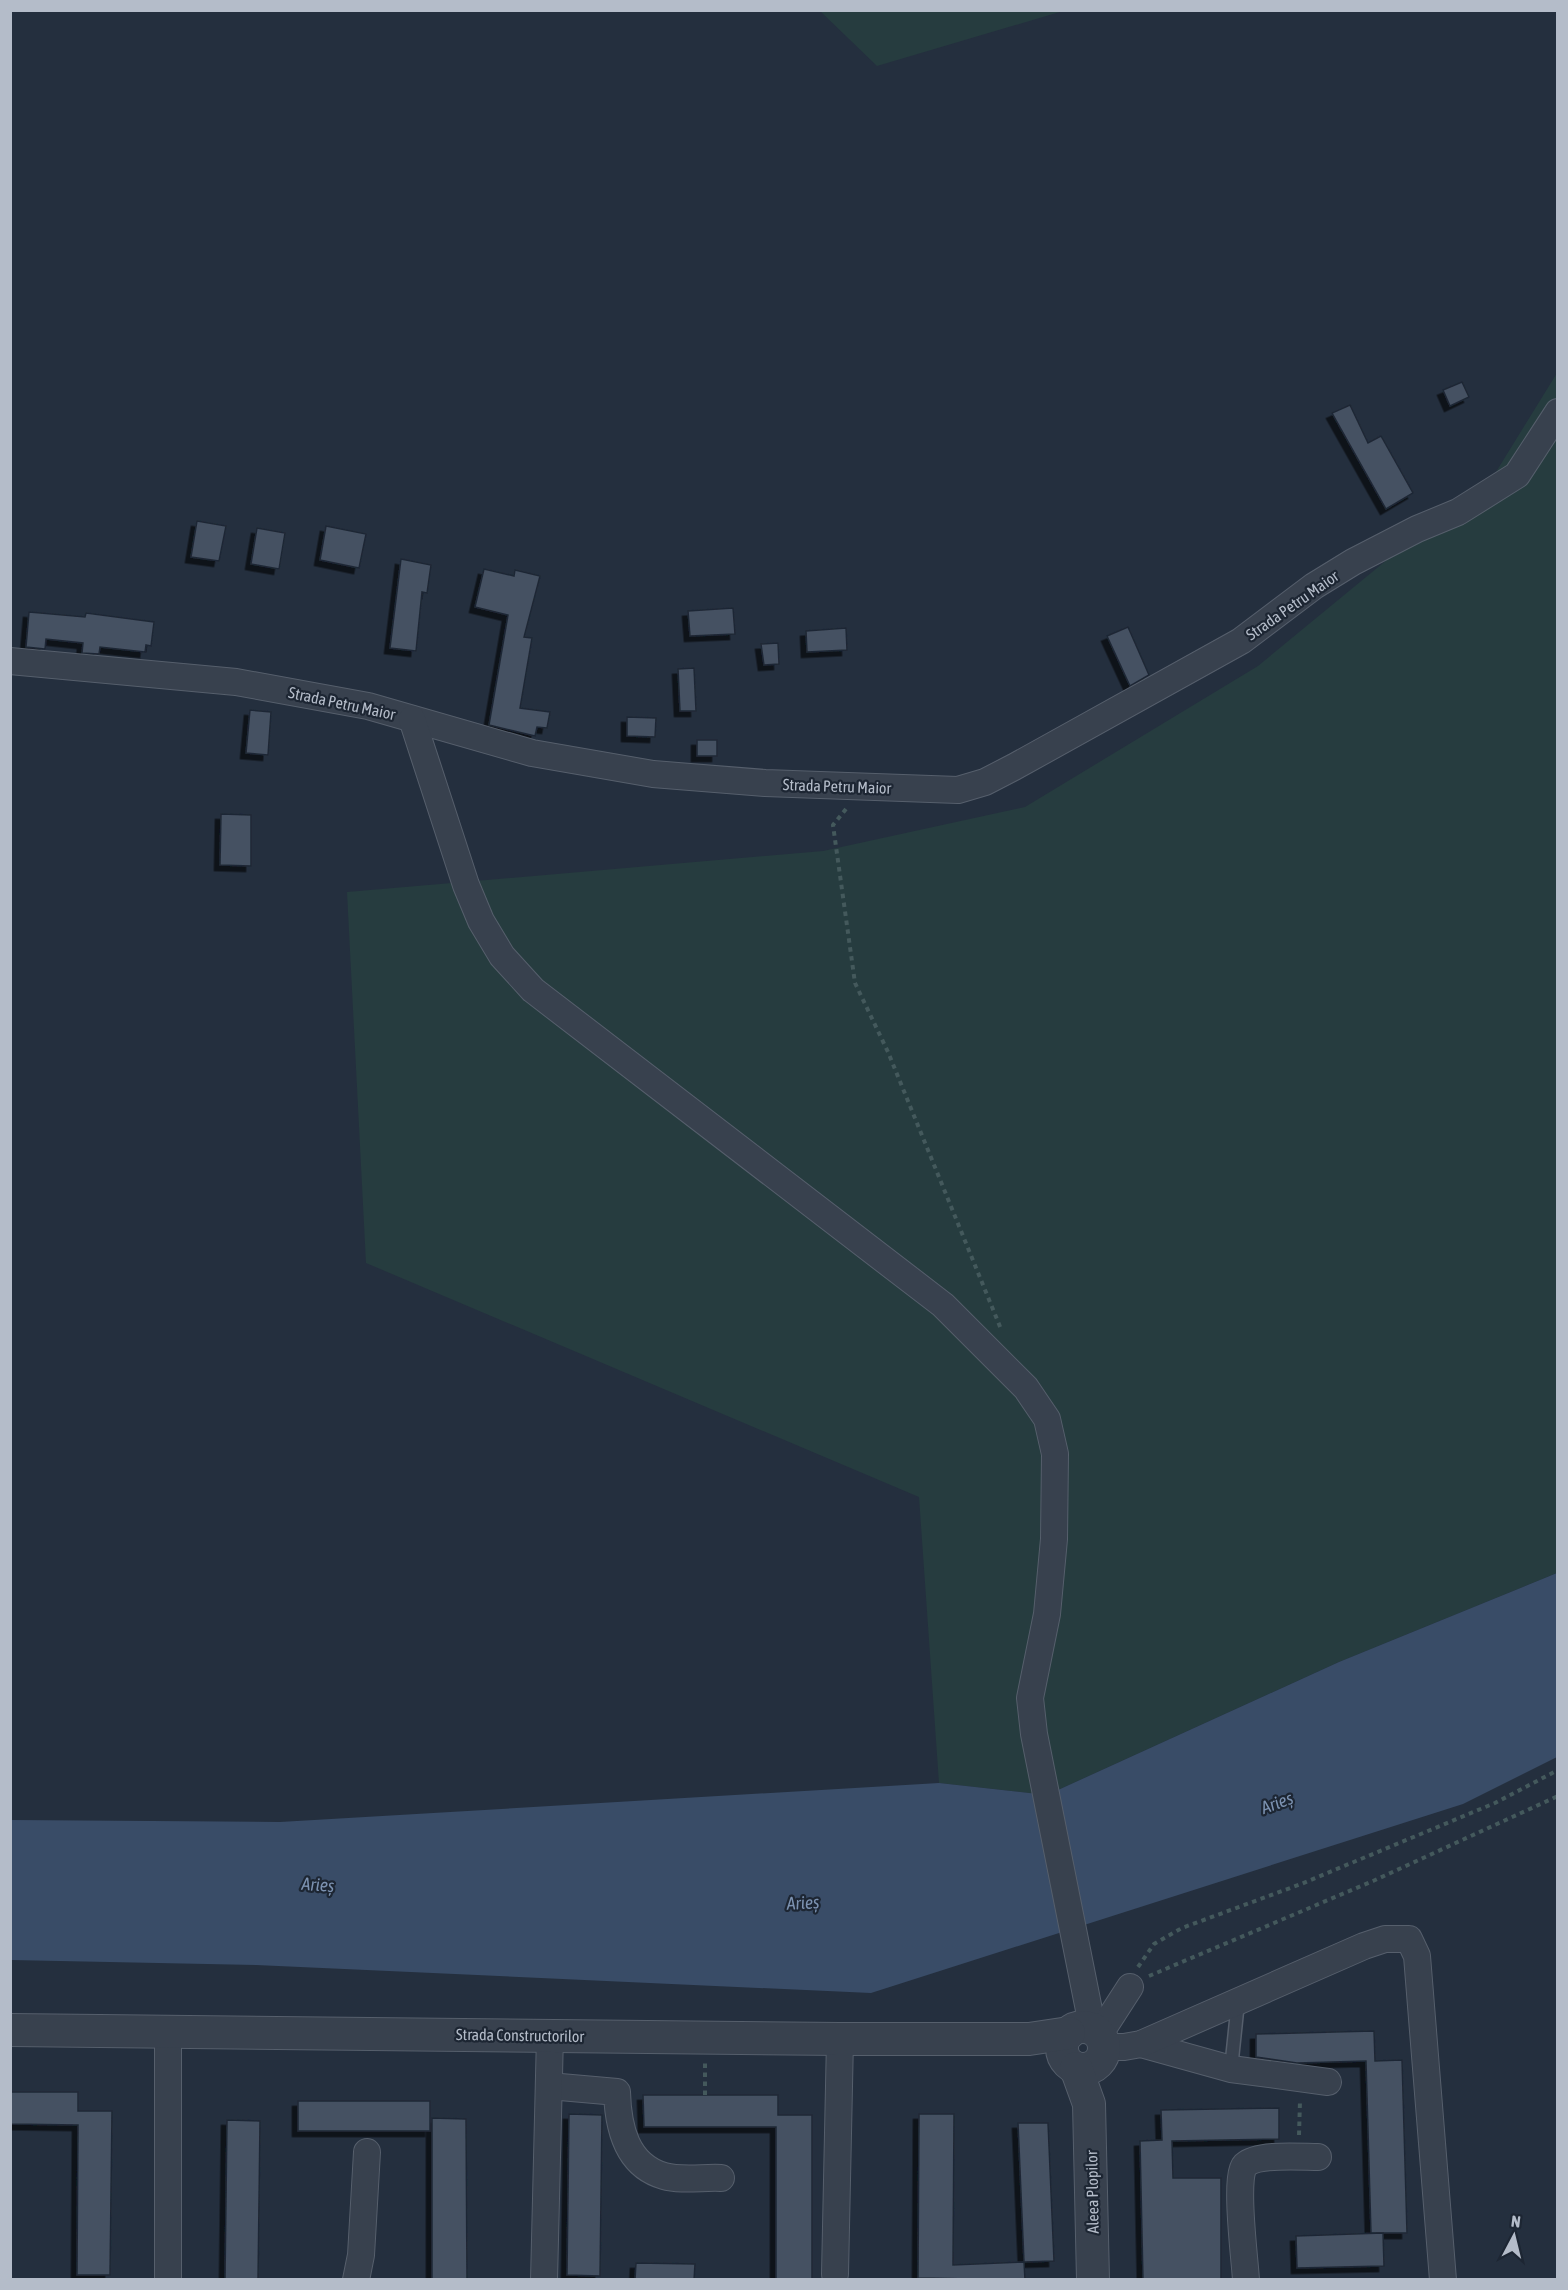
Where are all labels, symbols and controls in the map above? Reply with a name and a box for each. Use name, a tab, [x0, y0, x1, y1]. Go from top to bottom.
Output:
street label: Strada Petru Maior	[1242, 566, 1342, 644]
street label: Strada Petru Maior	[287, 683, 397, 723]
street label: Strada Petru Maior	[782, 775, 892, 797]
water label: Arieș	[1257, 1787, 1296, 1818]
water label: Arieș	[300, 1873, 335, 1896]
water label: Arieș	[785, 1891, 820, 1914]
street label: Strada Constructorilor	[456, 2025, 585, 2045]
street label: Aleea Plopilor	[1082, 2150, 1103, 2234]
north arrow	[1484, 2206, 1544, 2266]
text: N	[1510, 2212, 1522, 2231]

